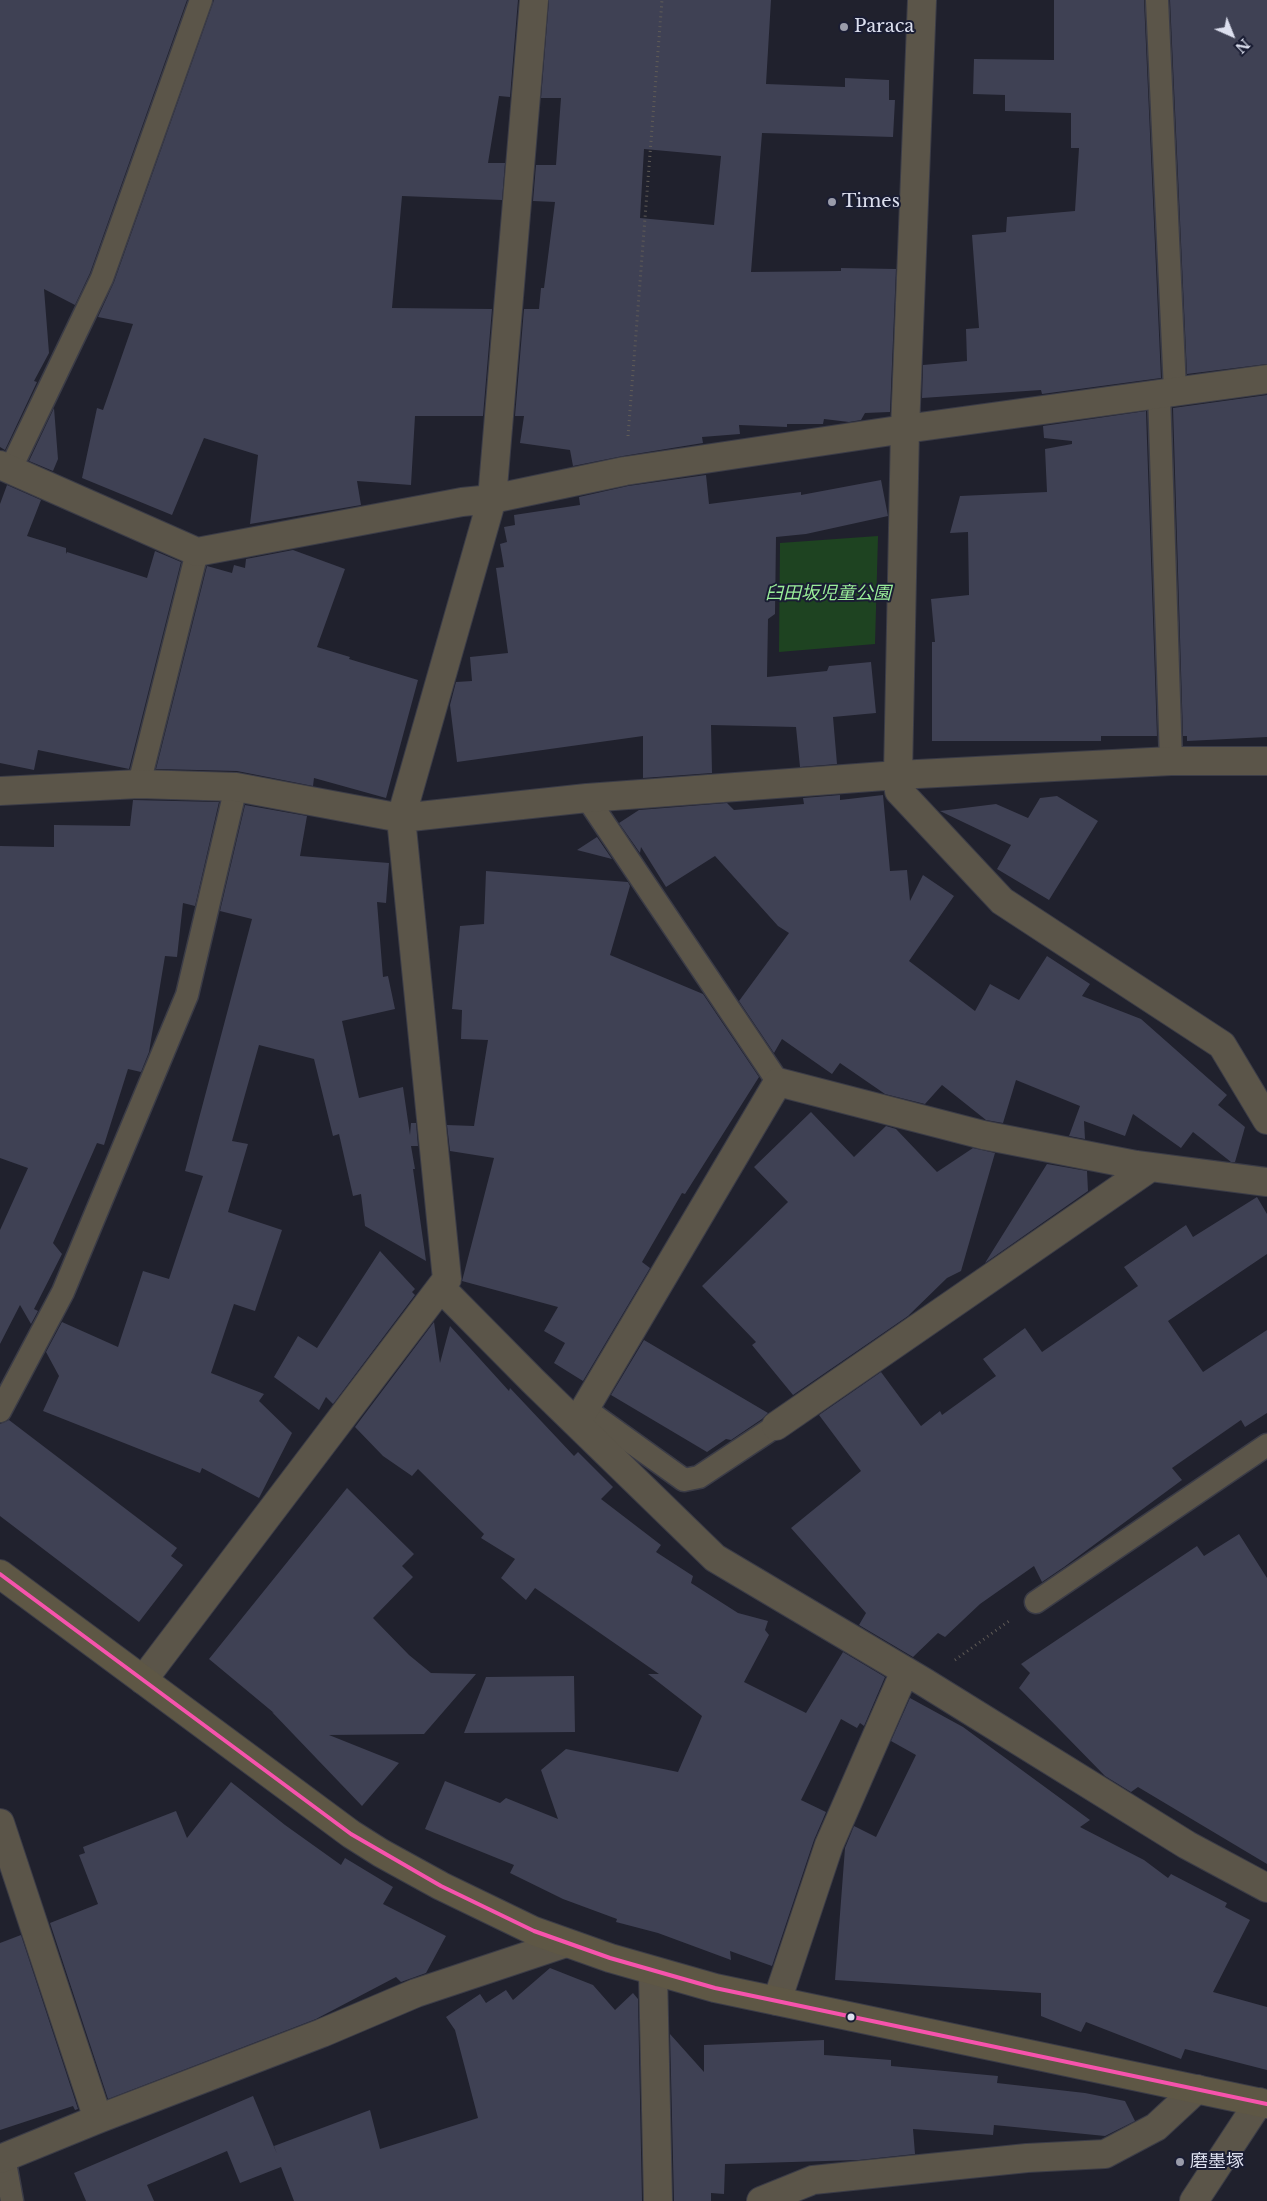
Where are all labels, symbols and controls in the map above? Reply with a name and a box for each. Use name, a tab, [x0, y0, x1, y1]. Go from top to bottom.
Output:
north arrow	[1207, 10, 1257, 60]
place label: Paraca	[854, 16, 914, 38]
marker: Paraca	[838, 21, 850, 33]
text: N	[1231, 35, 1253, 57]
place label: Times	[842, 191, 900, 213]
marker: Times	[826, 196, 838, 208]
park label: 臼田坂児童公園	[765, 583, 891, 605]
unlabelled marker	[846, 2012, 856, 2022]
place label: 磨墨塚	[1190, 2151, 1244, 2173]
marker: 磨墨塚	[1174, 2156, 1186, 2168]

